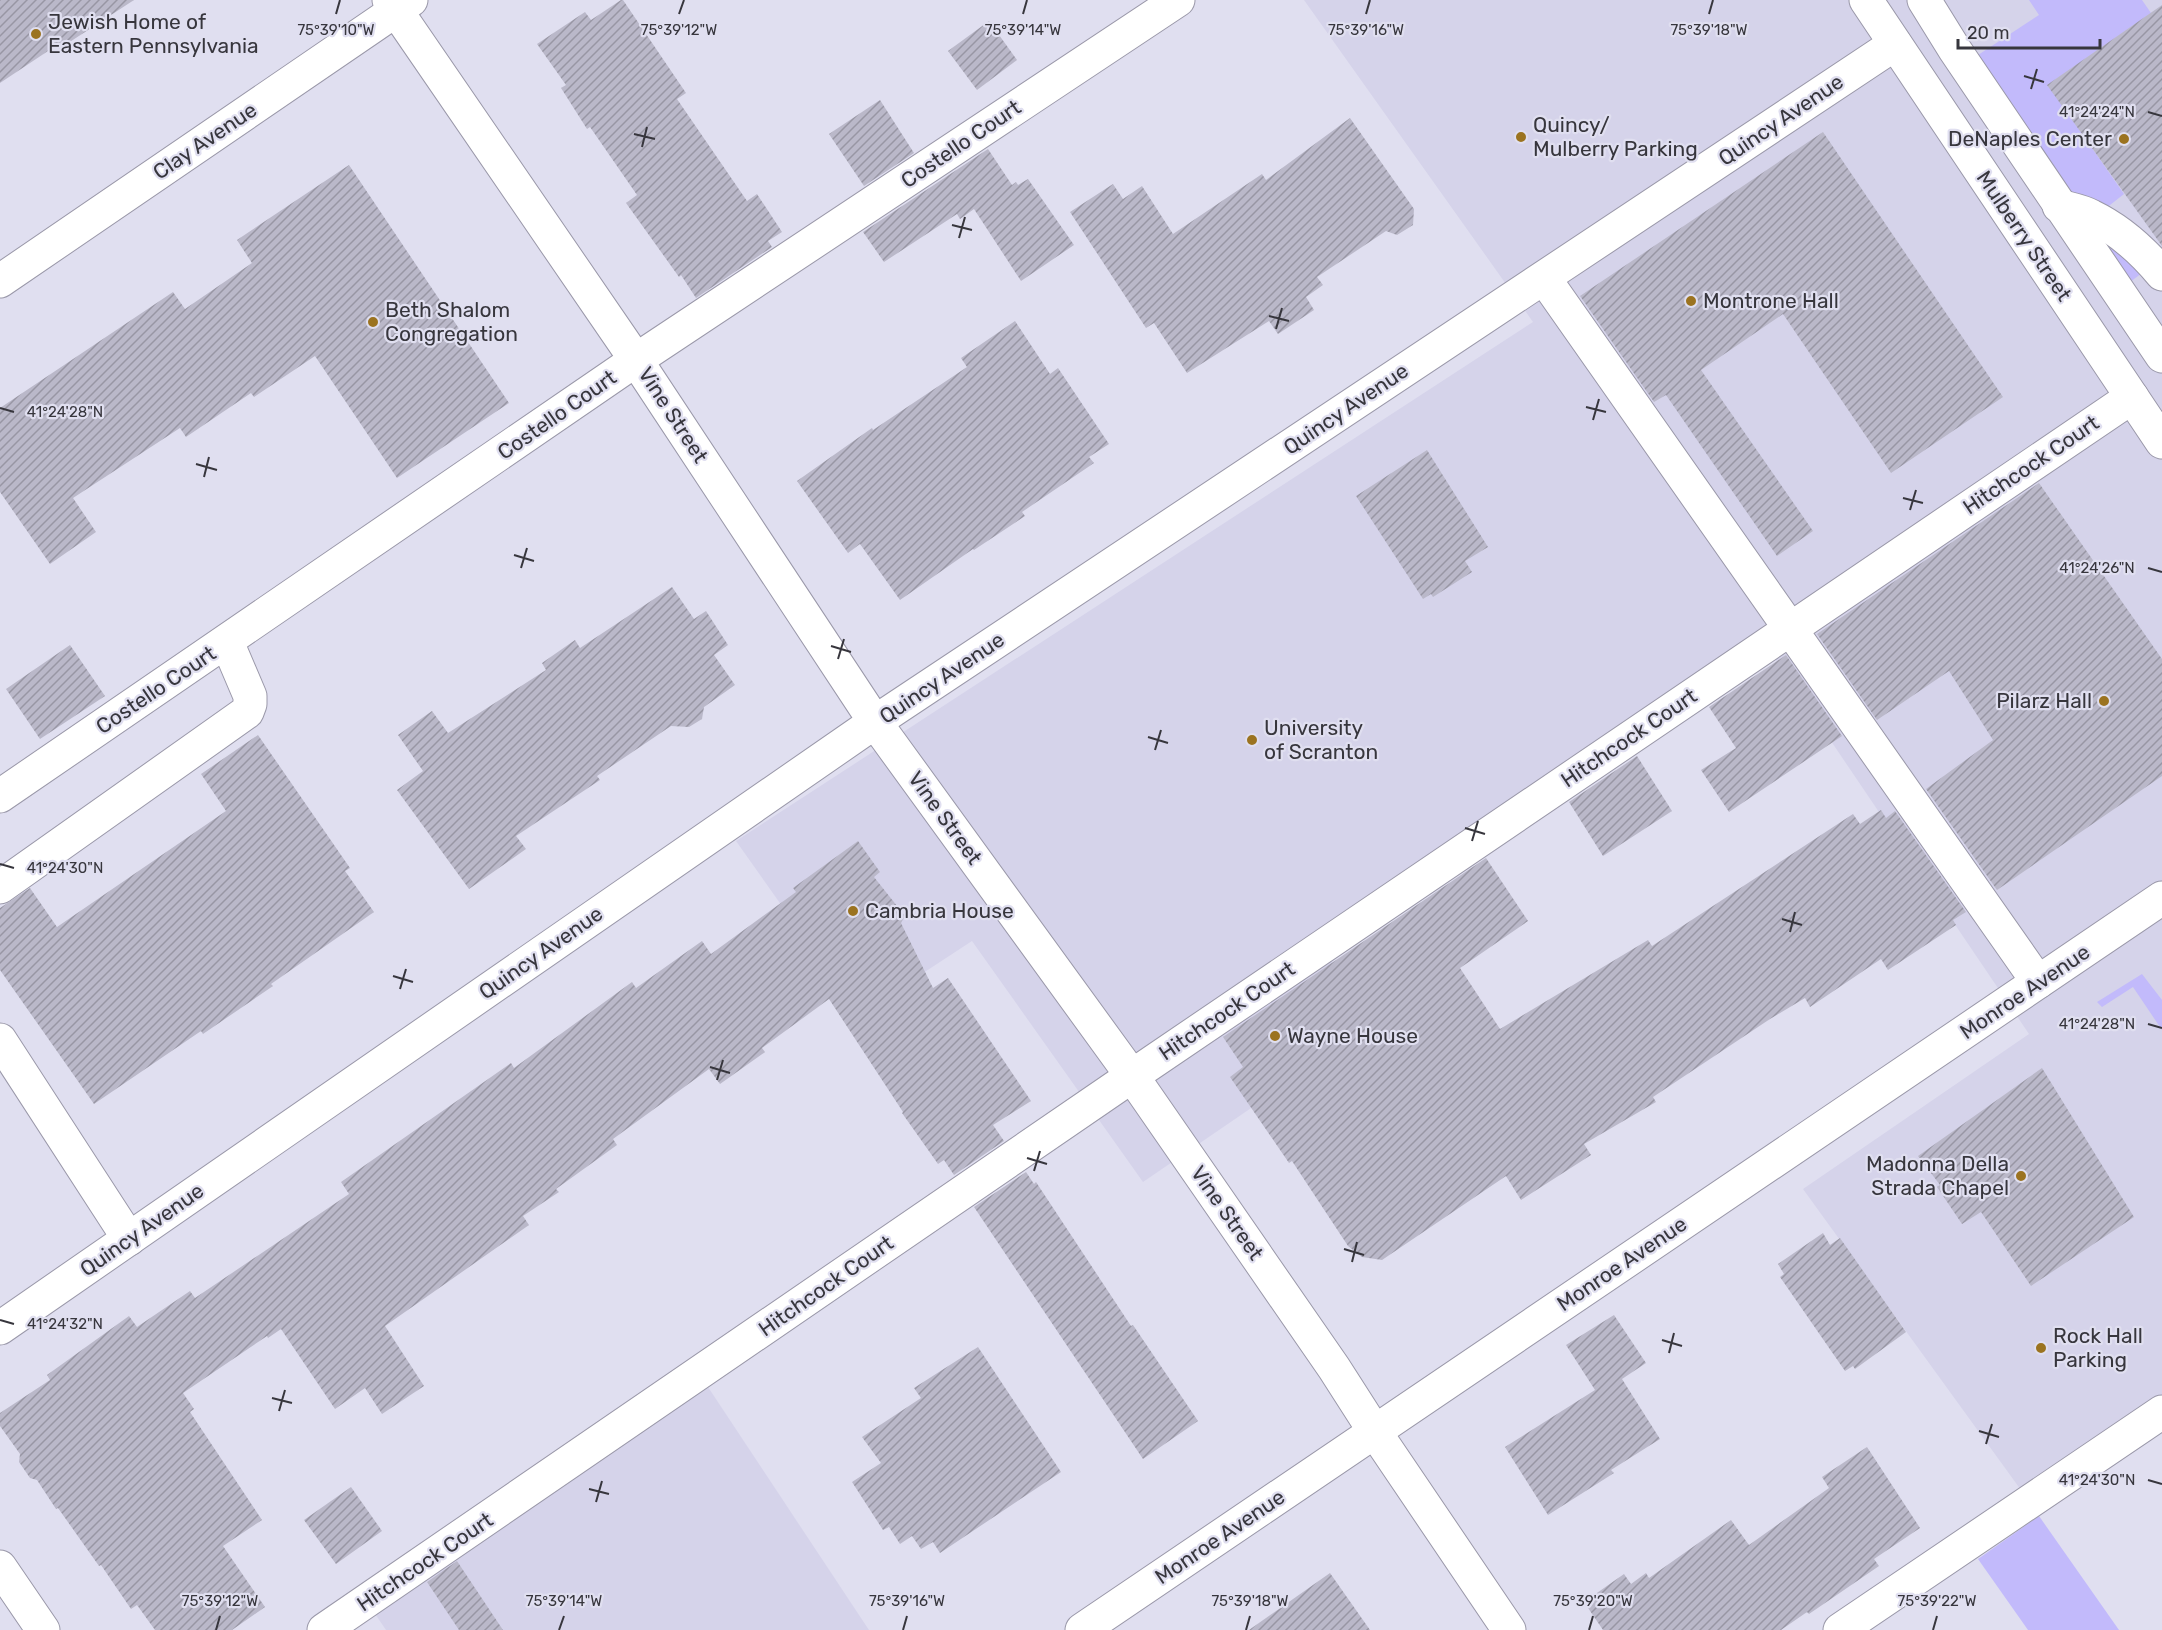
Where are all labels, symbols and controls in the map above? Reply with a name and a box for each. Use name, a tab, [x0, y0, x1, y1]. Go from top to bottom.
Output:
place label: Jewish Home of Eastern Pennsylvania	[48, 9, 259, 58]
scale bar	[1958, 12, 2100, 50]
text: 75°39'10"W	[297, 21, 375, 39]
text: 75°39'12"W	[641, 21, 717, 39]
text: 75°39'14"W	[985, 21, 1061, 39]
text: 75°39'16"W	[1328, 21, 1404, 39]
text: 75°39'18"W	[1670, 21, 1748, 39]
text: 20 m	[1967, 22, 2009, 44]
marker: Jewish Home of Eastern Pennsylvania	[29, 27, 43, 41]
street label: Quincy Avenue	[1714, 69, 1848, 171]
street label: Costello Court	[896, 94, 1025, 193]
street label: Clay Avenue	[148, 97, 261, 184]
text: 41°24'24"N	[2059, 103, 2135, 121]
place label: Quincy/ Mulberry Parking	[1533, 112, 1698, 161]
place label: DeNaples Center	[1948, 126, 2112, 151]
marker: Quincy/ Mulberry Parking	[1514, 130, 1528, 144]
marker: DeNaples Center	[2117, 132, 2131, 146]
street label: Mulberry Street	[1972, 166, 2077, 306]
place label: Montrone Hall	[1703, 288, 1839, 313]
marker: Montrone Hall	[1684, 294, 1698, 308]
place label: Beth Shalom Congregation	[385, 297, 518, 346]
marker: Beth Shalom Congregation	[366, 315, 380, 329]
street label: Quincy Avenue	[1279, 358, 1413, 460]
street label: Vine Street	[633, 362, 714, 467]
street label: Costello Court	[493, 364, 621, 465]
text: 41°24'28"N	[27, 403, 103, 421]
street label: Hitchcock Court	[1958, 410, 2103, 519]
text: 41°24'26"N	[2059, 559, 2135, 577]
street label: Quincy Avenue	[875, 627, 1009, 729]
street label: Costello Court	[91, 640, 220, 739]
street label: Hitchcock Court	[1556, 683, 1701, 792]
place label: Pilarz Hall	[1996, 688, 2092, 713]
marker: Pilarz Hall	[2097, 694, 2111, 708]
place label: University of Scranton	[1264, 715, 1378, 764]
marker: University of Scranton	[1245, 733, 1259, 747]
street label: Vine Street	[903, 766, 988, 869]
text: 41°24'30"N	[27, 859, 103, 877]
place label: Cambria House	[865, 898, 1014, 923]
street label: Quincy Avenue	[474, 901, 607, 1004]
marker: Cambria House	[846, 904, 860, 918]
street label: Monroe Avenue	[1955, 939, 2094, 1044]
street label: Hitchcock Court	[1154, 956, 1299, 1065]
text: 41°24'28"N	[2059, 1015, 2135, 1033]
place label: Wayne House	[1287, 1023, 1418, 1048]
marker: Wayne House	[1268, 1029, 1282, 1043]
place label: Madonna Della Strada Chapel	[1866, 1151, 2009, 1200]
street label: Vine Street	[1186, 1161, 1269, 1265]
marker: Madonna Della Strada Chapel	[2014, 1169, 2028, 1183]
street label: Quincy Avenue	[75, 1178, 208, 1281]
street label: Monroe Avenue	[1552, 1211, 1691, 1316]
street label: Hitchcock Court	[754, 1230, 898, 1341]
text: 41°24'32"N	[27, 1315, 103, 1333]
place label: Rock Hall Parking	[2053, 1323, 2143, 1372]
marker: Rock Hall Parking	[2034, 1341, 2048, 1355]
text: 41°24'30"N	[2059, 1471, 2135, 1489]
street label: Monroe Avenue	[1150, 1484, 1289, 1589]
street label: Hitchcock Court	[352, 1507, 497, 1616]
text: 75°39'12"W	[182, 1592, 258, 1610]
text: 75°39'14"W	[526, 1592, 602, 1610]
text: 75°39'16"W	[869, 1592, 945, 1610]
text: 75°39'18"W	[1211, 1592, 1289, 1610]
text: 75°39'20"W	[1553, 1592, 1633, 1610]
text: 75°39'22"W	[1898, 1592, 1976, 1610]

